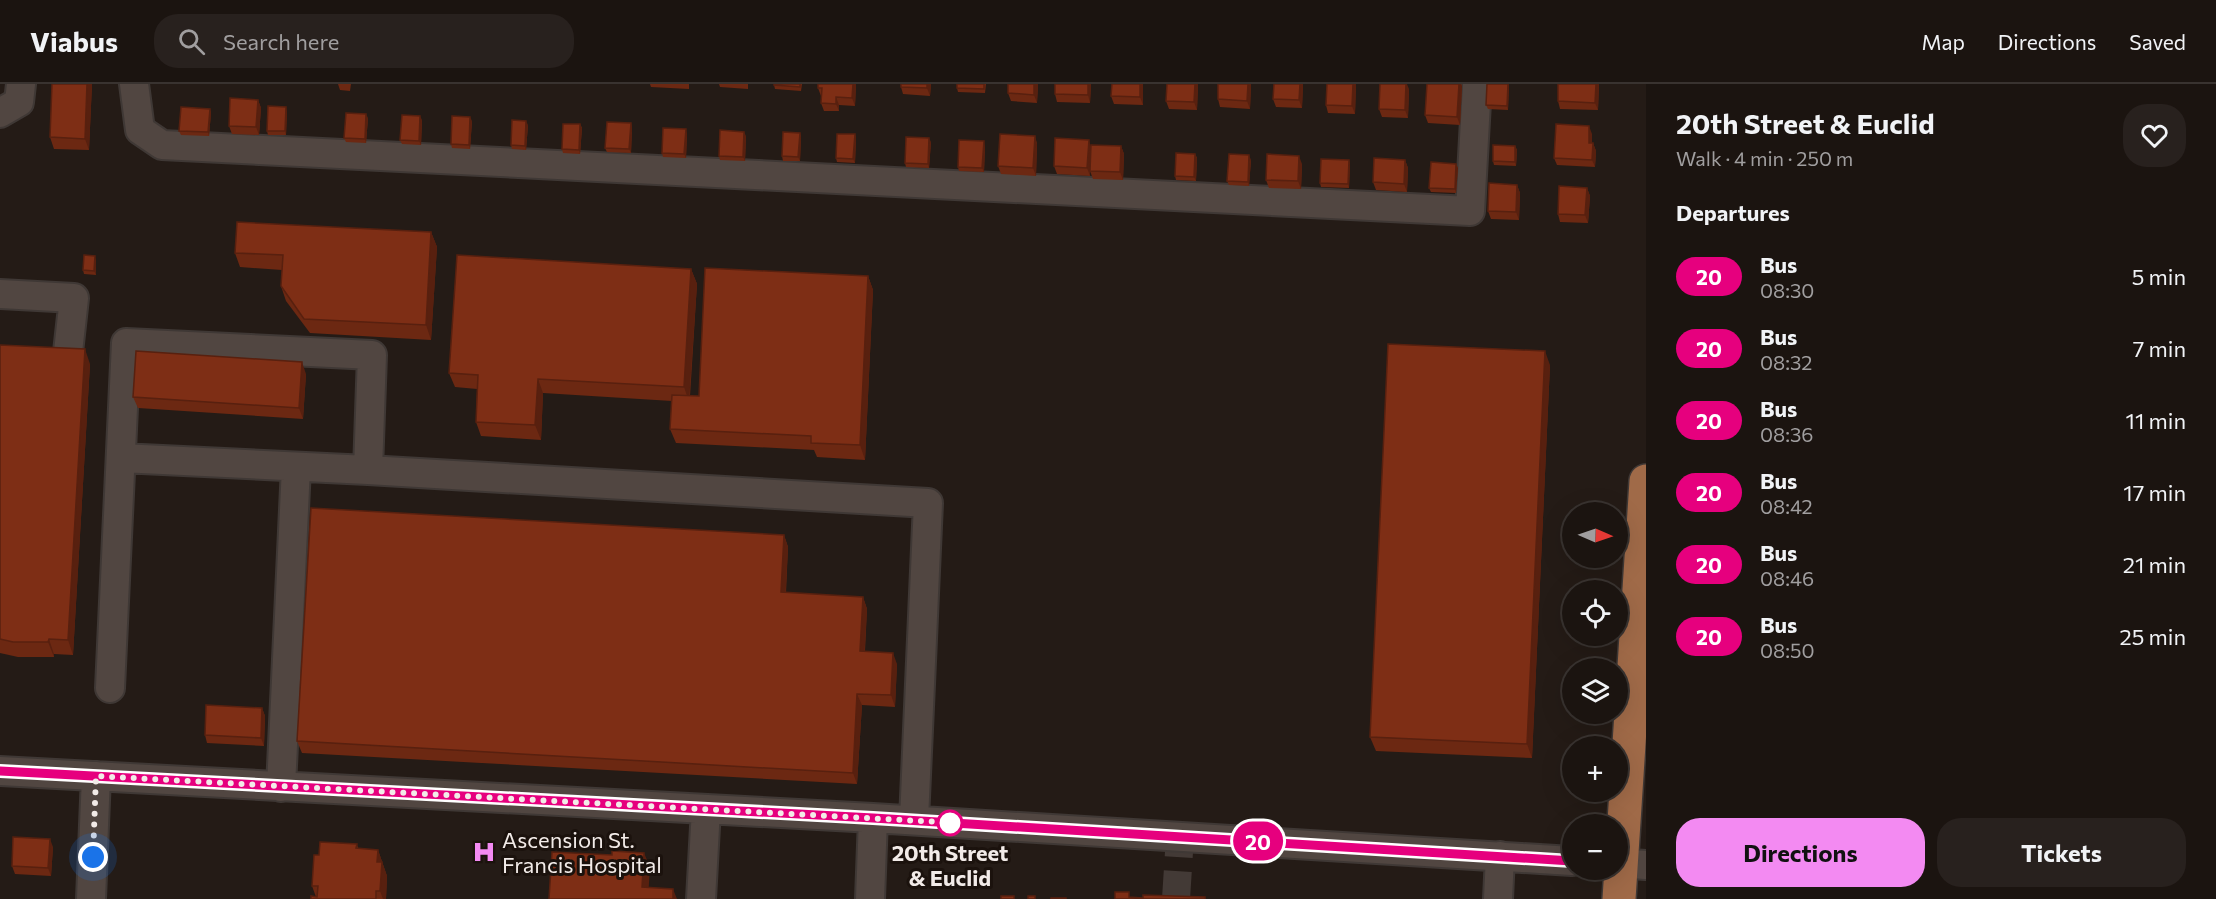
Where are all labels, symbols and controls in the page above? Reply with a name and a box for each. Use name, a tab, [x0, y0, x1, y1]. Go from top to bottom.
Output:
search box	[154, 14, 574, 68]
text: Viabus	[30, 24, 118, 58]
icon: search	[175, 25, 208, 58]
text: Search here	[223, 28, 339, 55]
text: Map	[1922, 29, 1965, 54]
text: Directions	[1998, 29, 2096, 54]
text: Saved	[2129, 29, 2186, 54]
button: heart	[2123, 104, 2186, 167]
text: 20th Street & Euclid	[1676, 106, 1935, 140]
text: Walk · 4 min · 250 m	[1676, 146, 1853, 170]
text: Departures	[1676, 199, 1790, 226]
text: Bus	[1760, 251, 1797, 278]
text: 5 min	[2132, 263, 2186, 290]
text: 20	[1696, 264, 1722, 289]
text: 08:30	[1760, 278, 1814, 302]
text: Bus	[1760, 323, 1797, 350]
text: 7 min	[2133, 335, 2186, 362]
text: 20	[1696, 336, 1722, 361]
text: 08:32	[1760, 350, 1812, 374]
text: Bus	[1760, 395, 1797, 422]
text: 11 min	[2126, 407, 2186, 434]
text: 20	[1696, 408, 1722, 433]
text: 08:36	[1760, 422, 1813, 446]
text: Bus	[1760, 467, 1797, 494]
text: 17 min	[2123, 479, 2186, 506]
text: 20	[1696, 480, 1722, 505]
text: 08:42	[1760, 494, 1813, 518]
north arrow	[1562, 502, 1628, 568]
map controls	[1562, 502, 1628, 880]
text: Bus	[1760, 539, 1797, 566]
text: 21 min	[2123, 551, 2186, 578]
text: 20	[1696, 552, 1722, 577]
text: 08:46	[1760, 566, 1814, 590]
button: locate	[1562, 580, 1628, 646]
text: Bus	[1760, 611, 1797, 638]
text: 25 min	[2119, 623, 2186, 650]
text: 20	[1696, 624, 1722, 649]
text: 08:50	[1760, 638, 1814, 662]
button: layers	[1562, 658, 1628, 724]
button: +	[1562, 736, 1628, 802]
marker: 20th Street & Euclid	[937, 810, 963, 836]
button: −	[1562, 814, 1628, 880]
button: Directions	[1676, 818, 1925, 887]
button: Tickets	[1937, 818, 2186, 887]
line badge: 20	[1231, 822, 1285, 861]
place label: Ascension St. Francis Hospital	[502, 826, 662, 878]
text: 20	[1245, 829, 1271, 854]
hospital icon: Ascension St. Francis Hospital	[471, 839, 497, 865]
place label: 20th Street & Euclid	[892, 839, 1008, 891]
your location	[78, 842, 108, 872]

